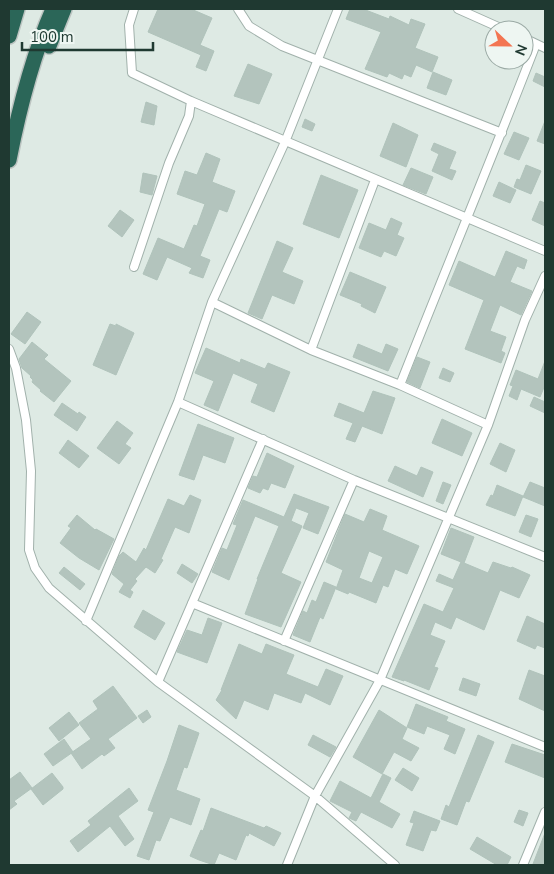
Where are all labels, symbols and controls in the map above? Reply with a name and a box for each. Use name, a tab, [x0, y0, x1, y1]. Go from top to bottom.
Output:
scale bar	[22, 20, 154, 52]
north arrow	[484, 20, 534, 70]
text: 100 m	[30, 27, 74, 47]
text: N	[510, 41, 531, 58]

